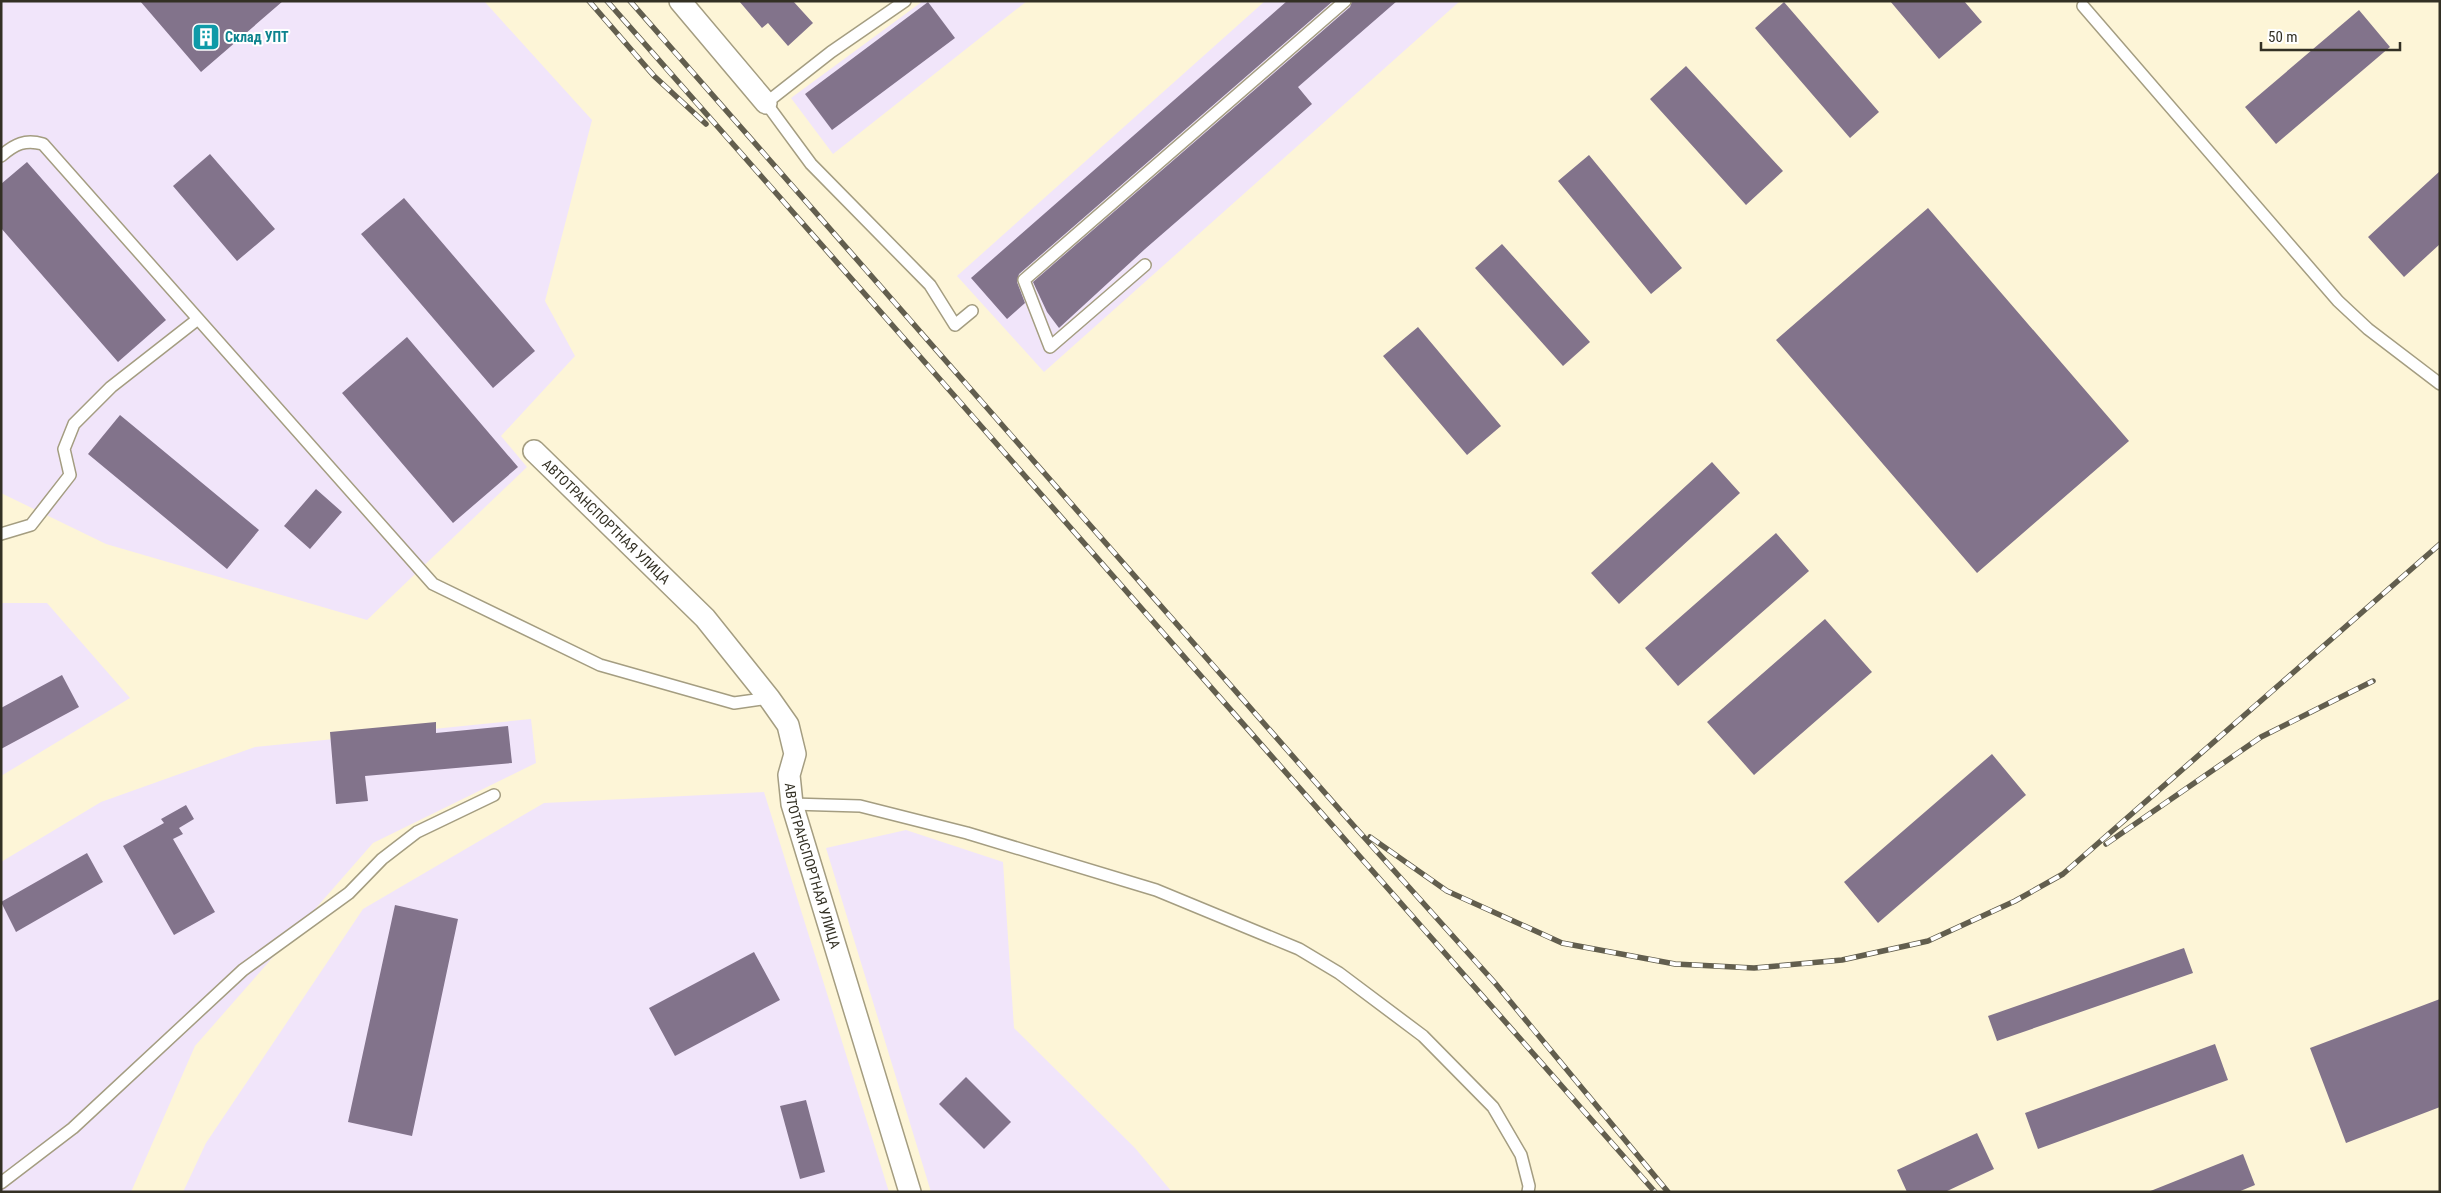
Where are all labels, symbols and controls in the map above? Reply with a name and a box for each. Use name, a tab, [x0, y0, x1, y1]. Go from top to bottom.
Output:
scale bar	[2261, 20, 2400, 52]
building icon: Склад УПТ	[191, 22, 221, 52]
text: 50 m	[2268, 28, 2298, 46]
place label: Склад УПТ	[225, 29, 289, 45]
street label: АВТОТРАНСПОРТНАЯ УЛИЦА	[539, 456, 673, 587]
street label: АВТОТРАНСПОРТНАЯ УЛИЦА	[782, 782, 843, 950]

